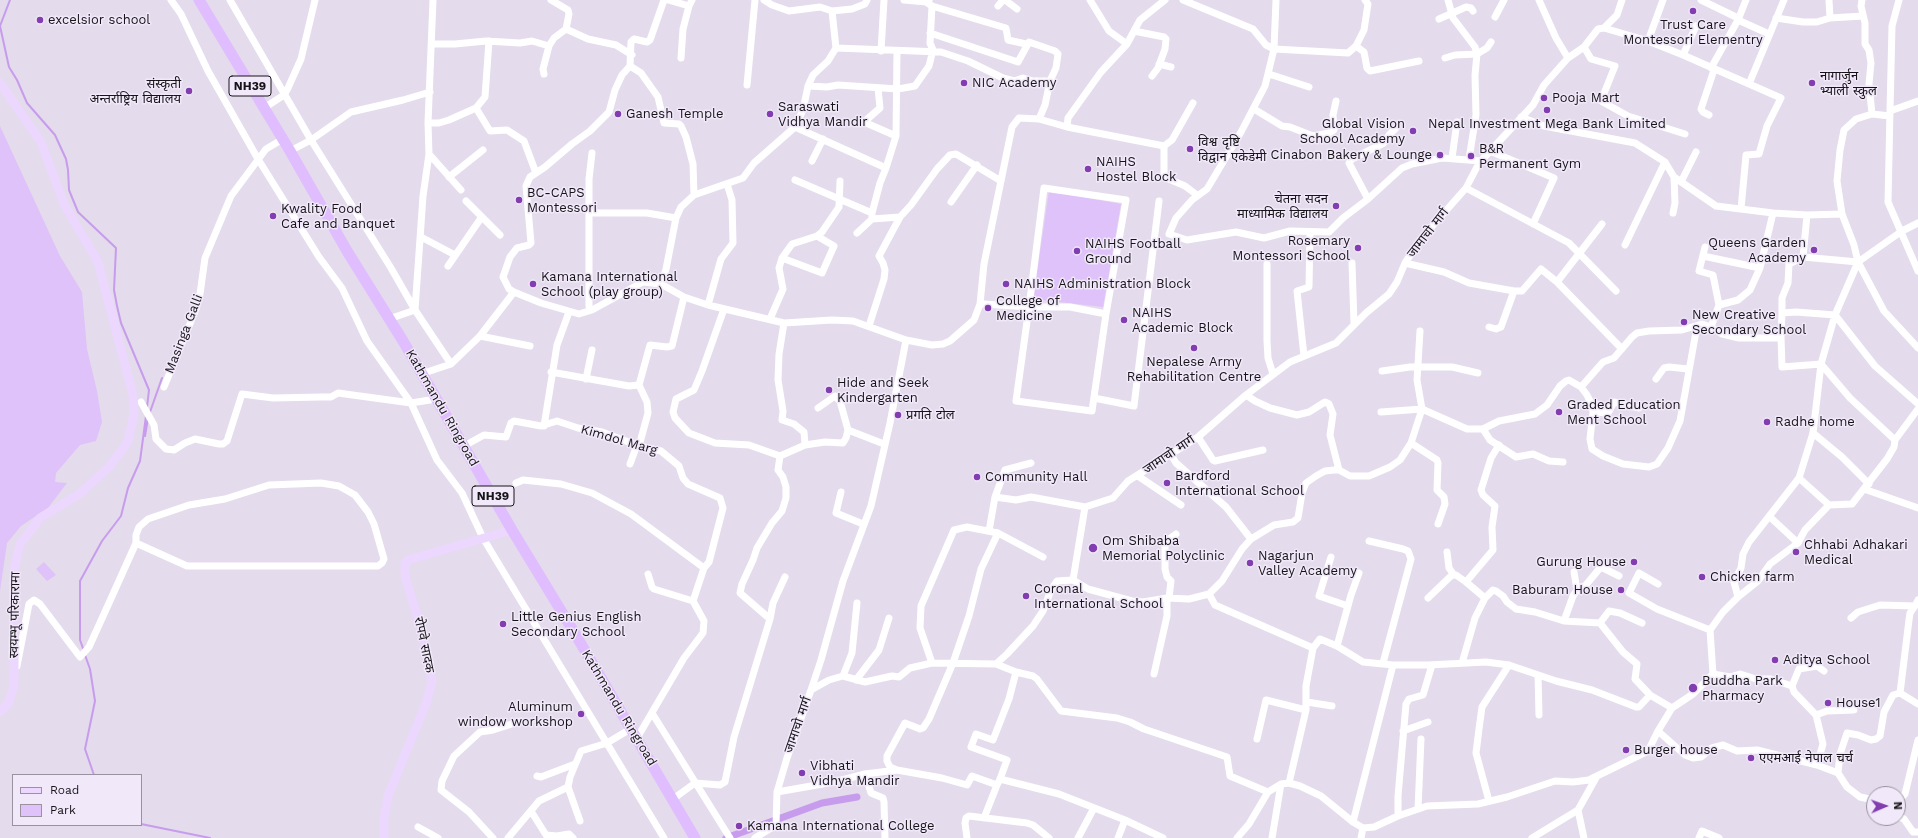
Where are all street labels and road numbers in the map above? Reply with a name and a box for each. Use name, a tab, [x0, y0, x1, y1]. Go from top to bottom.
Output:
road number: NH39	[229, 76, 271, 96]
street label: जामाचो मार्ग	[1404, 205, 1452, 261]
street label: Masinga Galli	[162, 292, 206, 376]
street label: Kathmandu Ringroad	[402, 347, 482, 469]
street label: Kimdol Marg	[579, 422, 659, 458]
street label: जामाचो मार्ग	[1140, 432, 1198, 478]
road number: NH39	[472, 486, 514, 506]
street label: स्वयम्भू परिकारामा	[6, 572, 24, 658]
street label: रोपवे सादक	[410, 616, 438, 674]
street label: Kathmandu Ringroad	[578, 647, 660, 769]
street label: जामाचो मार्ग	[781, 695, 815, 755]

